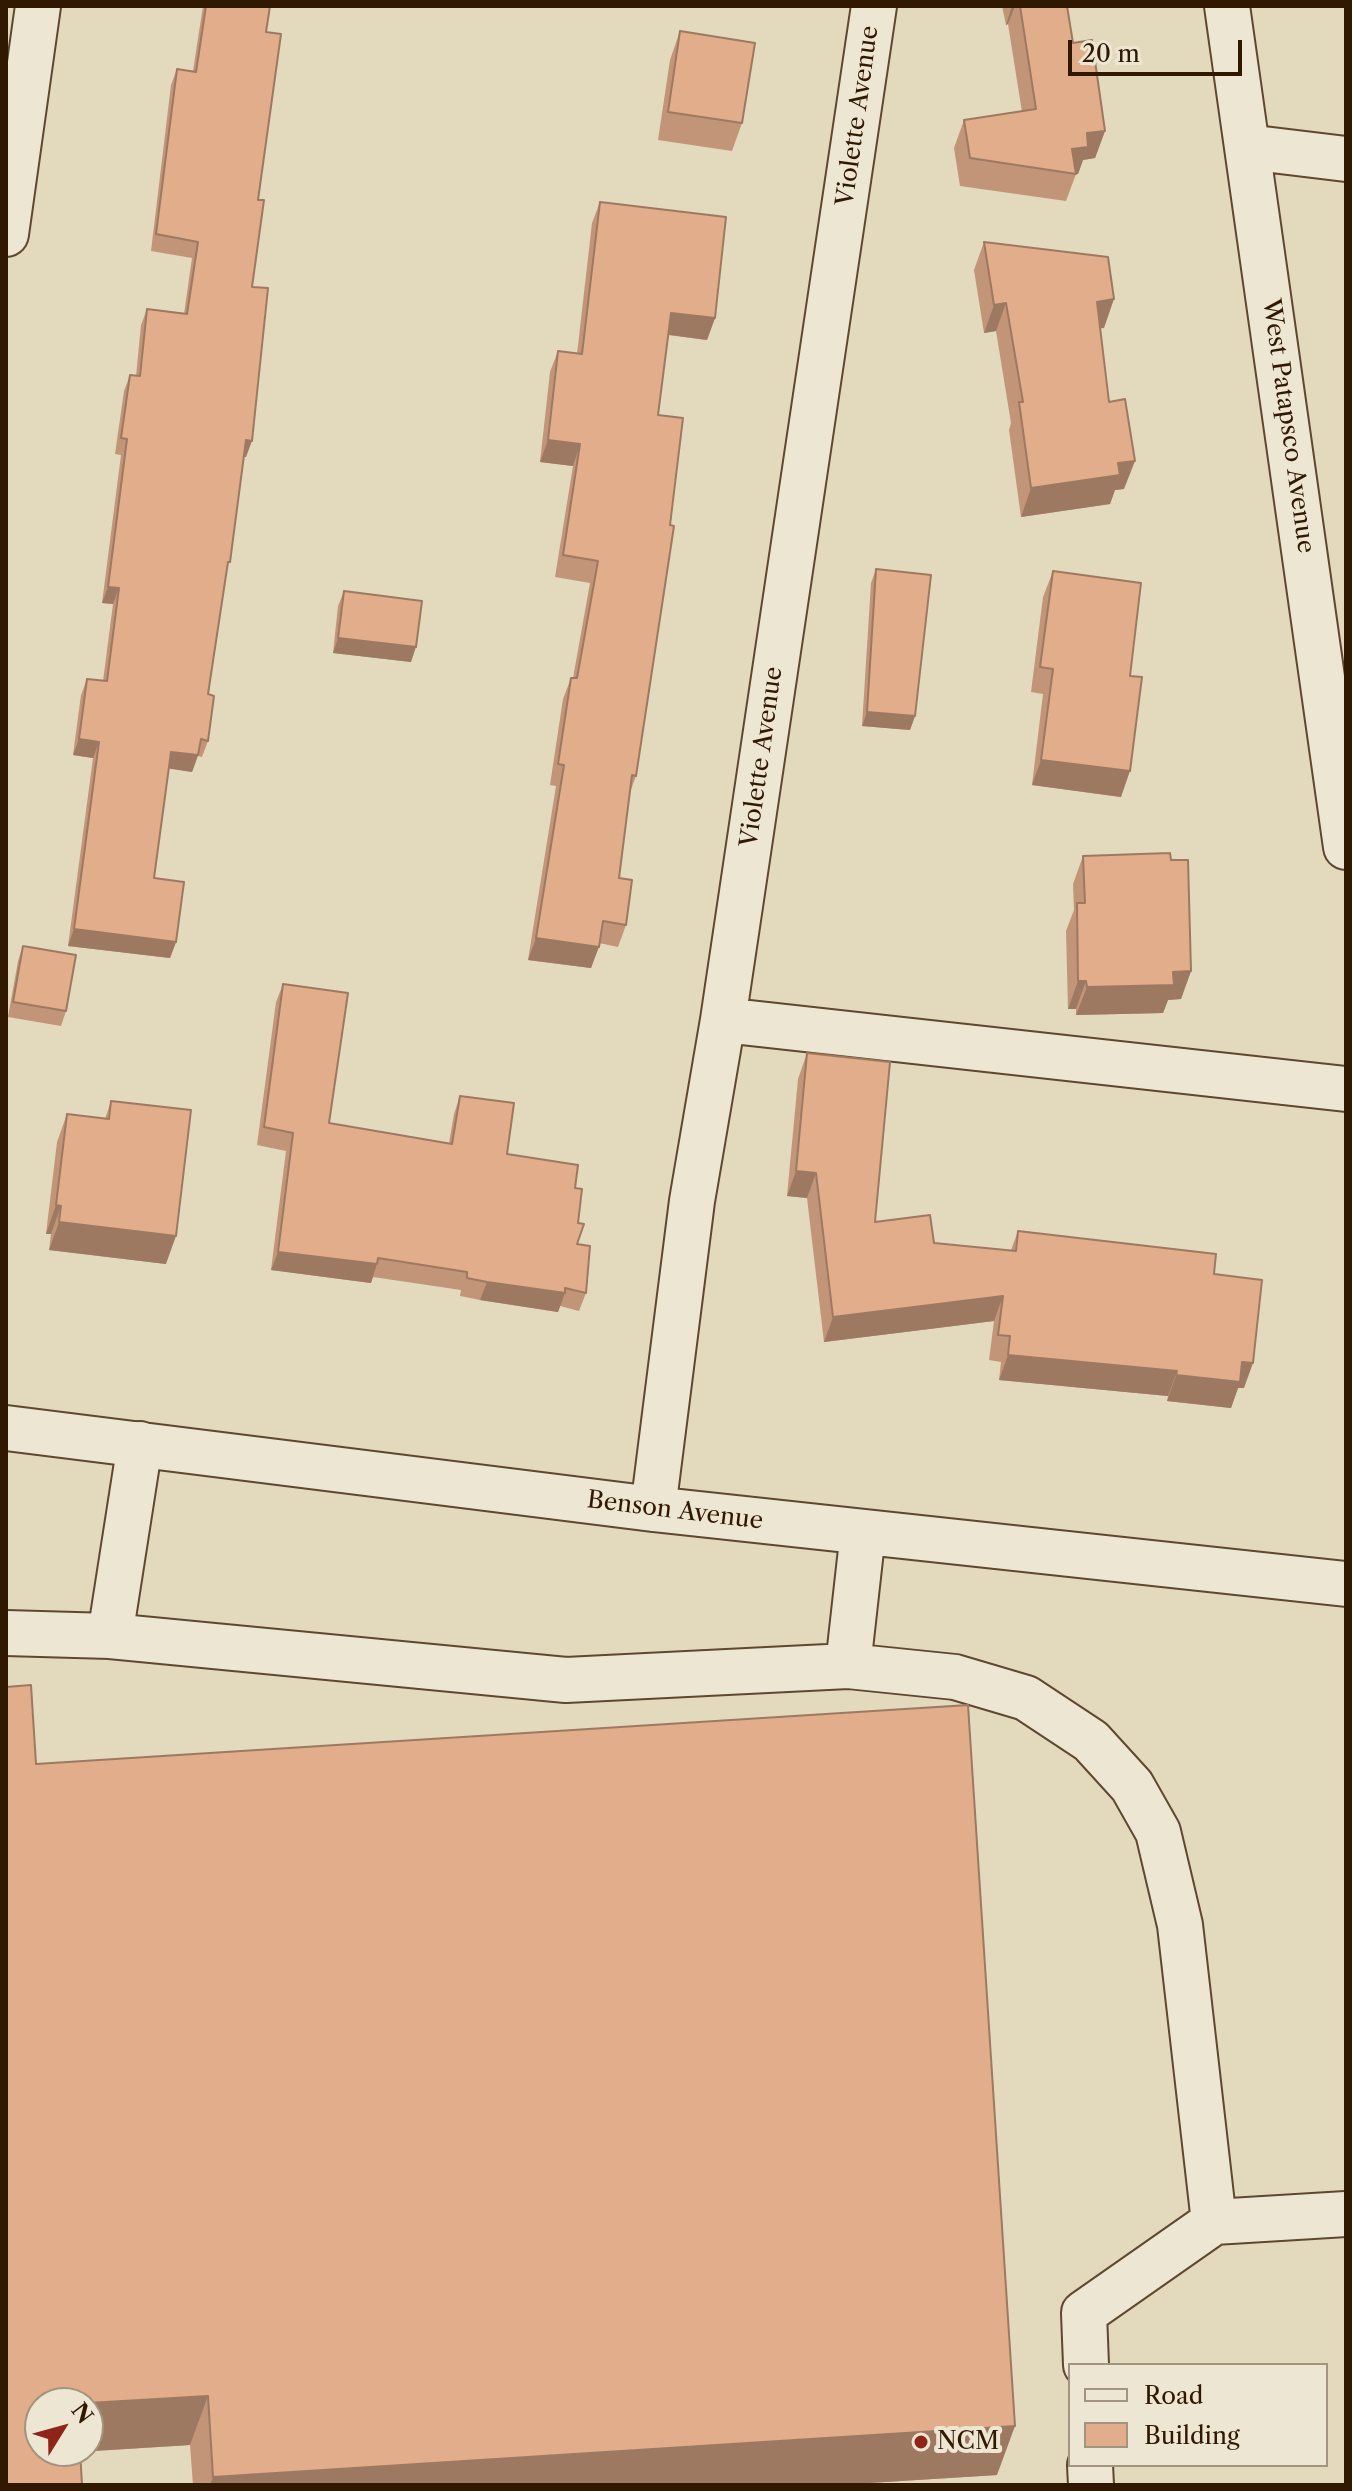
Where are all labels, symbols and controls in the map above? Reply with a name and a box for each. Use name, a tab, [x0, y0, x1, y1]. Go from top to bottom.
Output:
street label: Violette Avenue	[831, 24, 885, 208]
scale bar	[1072, 24, 1246, 74]
text: 20 m	[1082, 39, 1140, 68]
street label: West Patapsco Avenue	[1256, 297, 1320, 555]
street label: Violette Avenue	[735, 665, 789, 849]
street label: Benson Avenue	[585, 1486, 765, 1536]
legend	[1068, 2363, 1328, 2467]
text: Road	[1144, 2381, 1203, 2410]
north arrow	[24, 2387, 104, 2467]
text: N	[65, 2398, 99, 2429]
text: Building	[1144, 2421, 1240, 2450]
place label: NCM	[937, 2428, 999, 2456]
marker: NCM	[912, 2433, 930, 2451]

